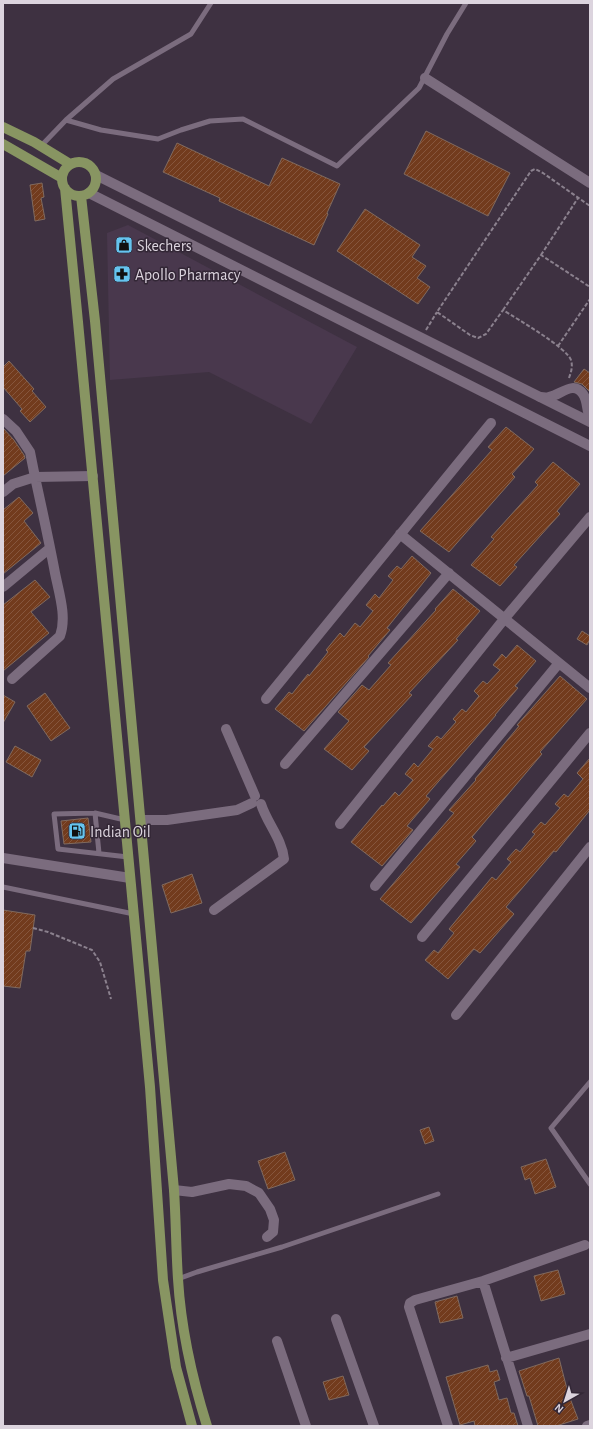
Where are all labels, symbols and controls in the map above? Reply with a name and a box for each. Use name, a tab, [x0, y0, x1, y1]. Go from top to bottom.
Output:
shop icon: Skechers	[114, 235, 134, 255]
place label: Skechers	[137, 238, 192, 254]
pharmacy icon: Apollo Pharmacy	[112, 264, 132, 284]
place label: Apollo Pharmacy	[135, 267, 241, 284]
fuel station icon: Indian Oil	[67, 821, 87, 841]
place label: Indian Oil	[90, 824, 151, 840]
north arrow	[545, 1381, 585, 1421]
text: N	[553, 1402, 565, 1415]

